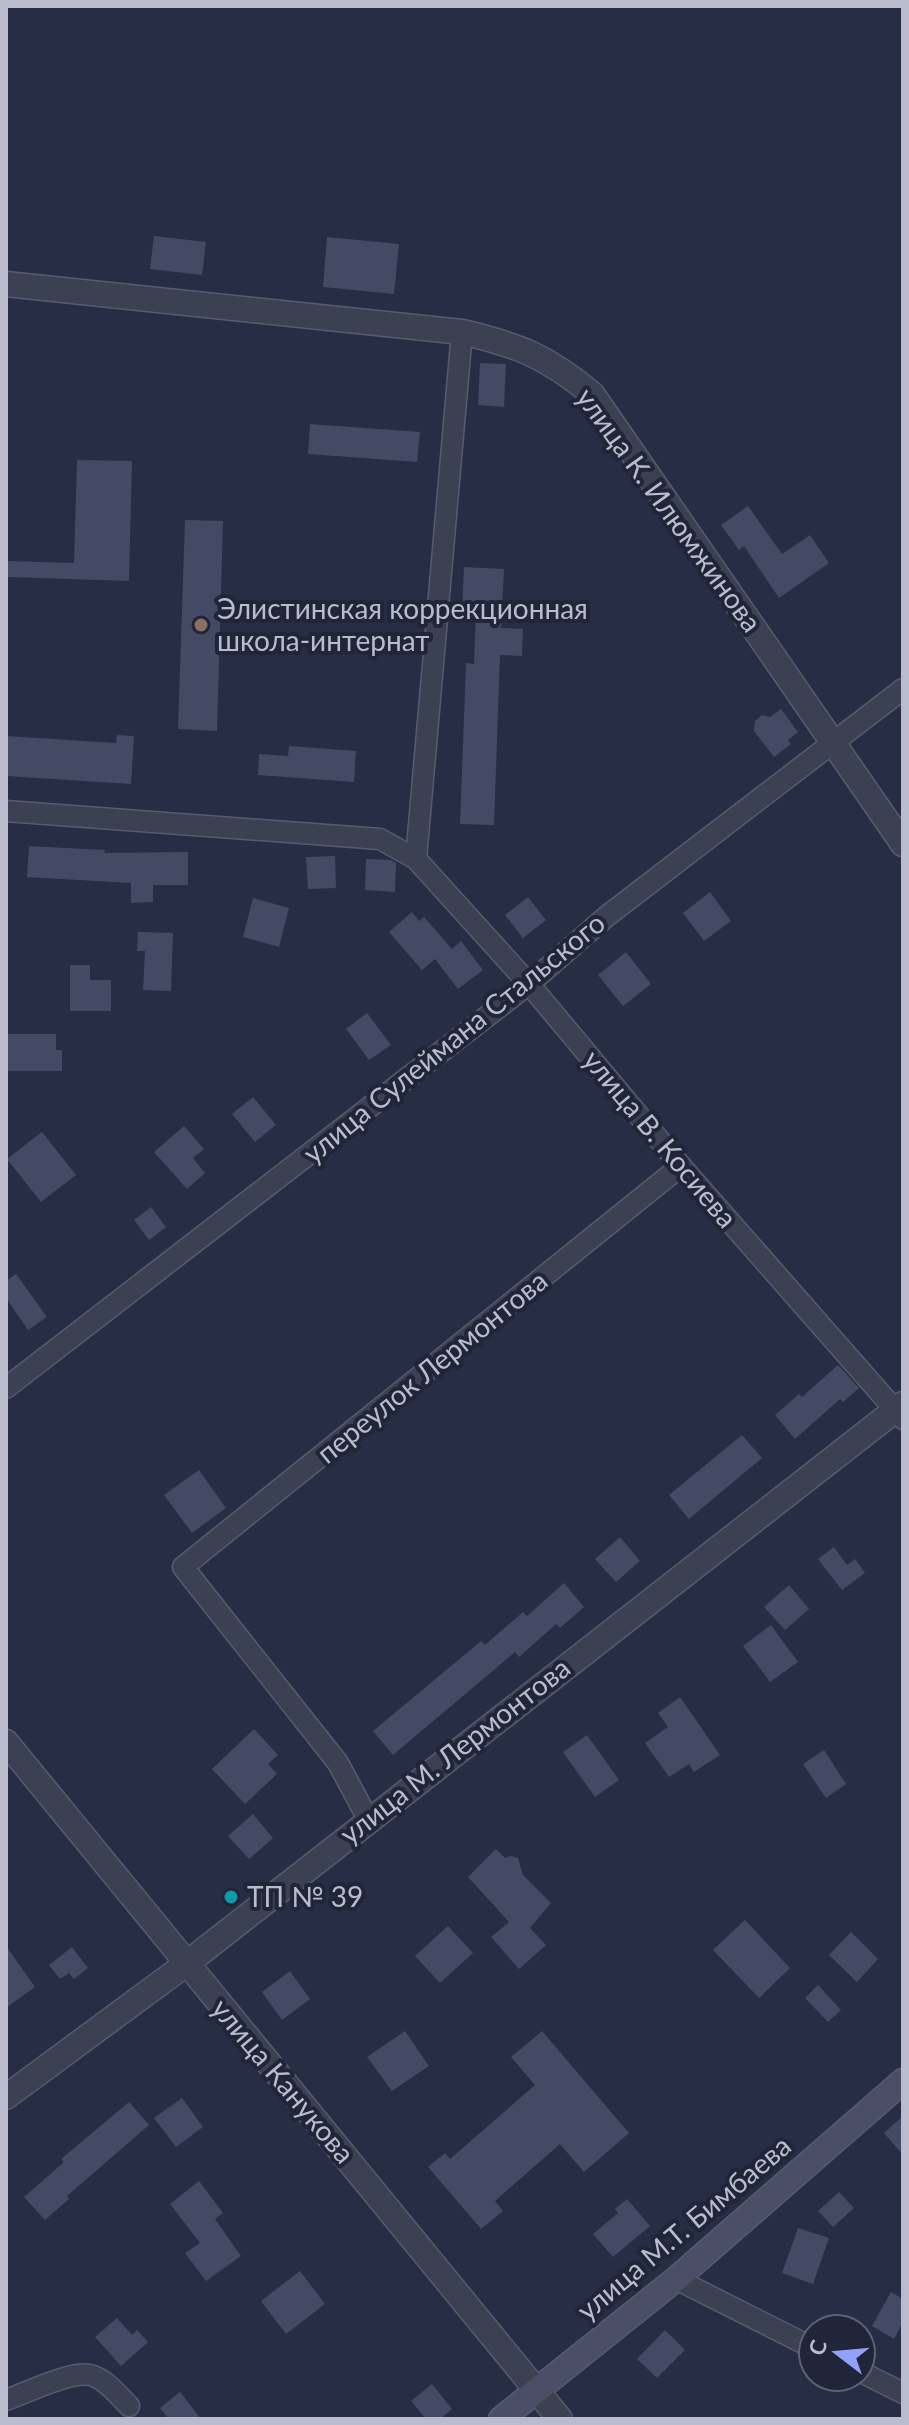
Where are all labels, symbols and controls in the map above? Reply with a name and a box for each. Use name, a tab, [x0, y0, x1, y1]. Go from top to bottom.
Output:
street label: улица К. Илюмжинова	[570, 381, 770, 638]
place label: Элистинская коррекционная школа-интернат	[217, 591, 588, 657]
marker: Элистинская коррекционная школа-интернат	[192, 616, 210, 634]
street label: улица Сулеймана Стальского	[296, 905, 611, 1170]
street label: улица В. Косиева	[577, 1043, 745, 1234]
street label: переулок Лермонтова	[309, 1263, 553, 1470]
street label: улица М. Лермонтова	[333, 1650, 576, 1851]
place label: ТП № 39	[247, 1879, 363, 1913]
marker: ТП № 39	[222, 1888, 240, 1906]
street label: улица Канукова	[205, 1991, 362, 2169]
street label: улица М.Т. Бимбаева	[570, 2128, 797, 2327]
north arrow	[797, 2313, 877, 2393]
text: С	[802, 2336, 832, 2358]

